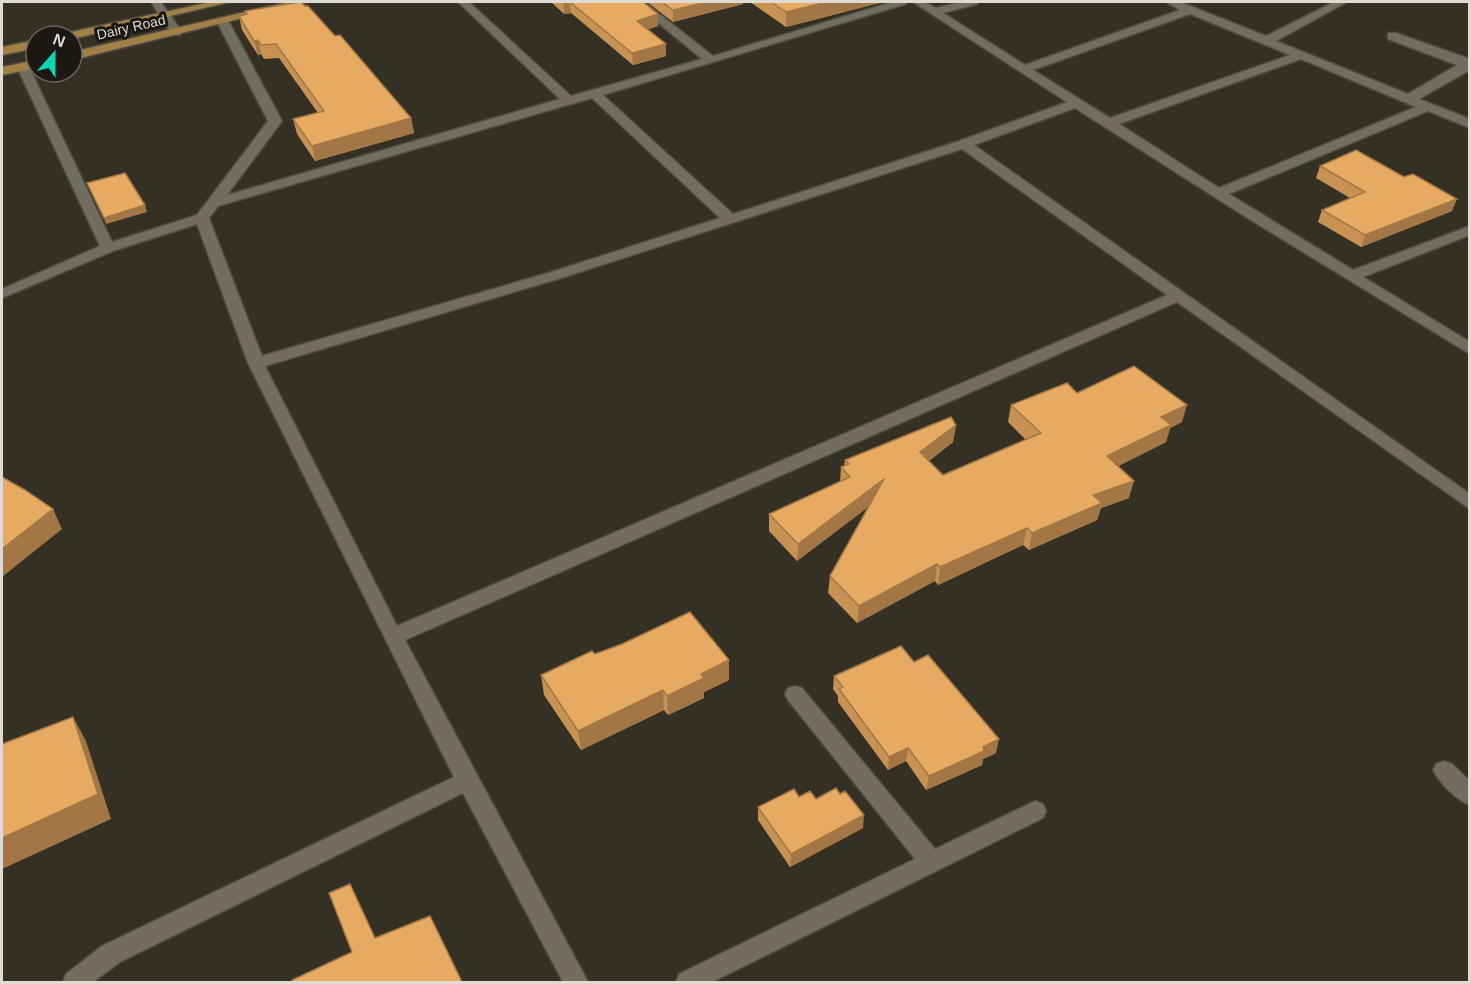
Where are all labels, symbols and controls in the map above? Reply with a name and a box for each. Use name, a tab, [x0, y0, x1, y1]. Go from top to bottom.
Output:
street label: Dairy Road	[95, 11, 167, 43]
north arrow	[24, 24, 84, 84]
text: N	[51, 30, 68, 50]

